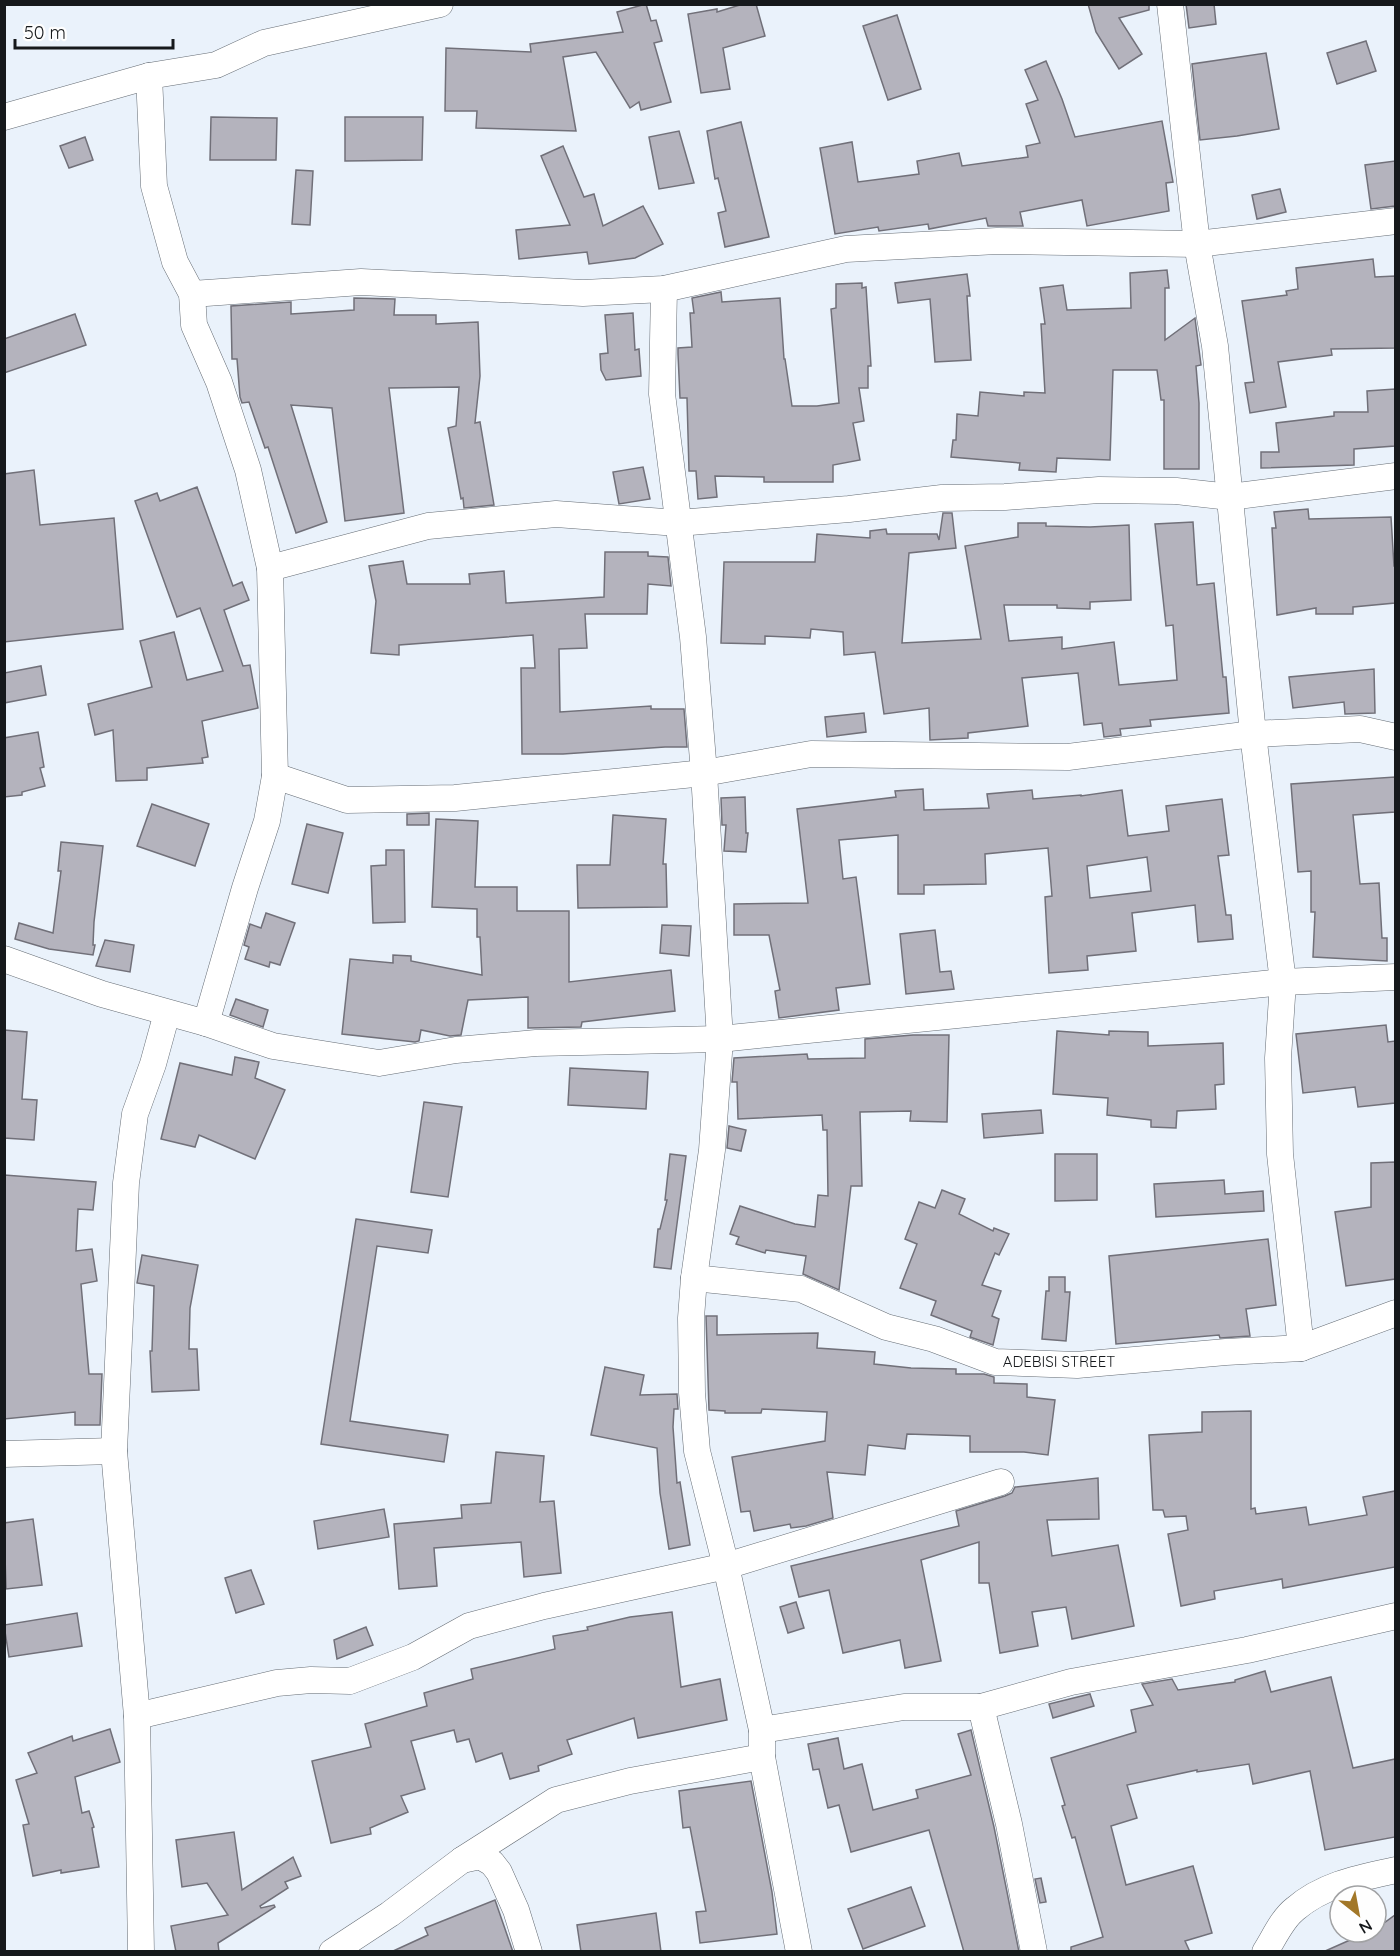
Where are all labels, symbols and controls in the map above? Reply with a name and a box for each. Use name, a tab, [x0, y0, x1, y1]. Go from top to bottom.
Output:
scale bar	[15, 12, 172, 50]
text: 50 m	[24, 21, 66, 44]
street label: ADEBISI STREET	[1003, 1352, 1115, 1371]
north arrow	[1328, 1884, 1388, 1944]
text: N	[1356, 1915, 1376, 1938]

